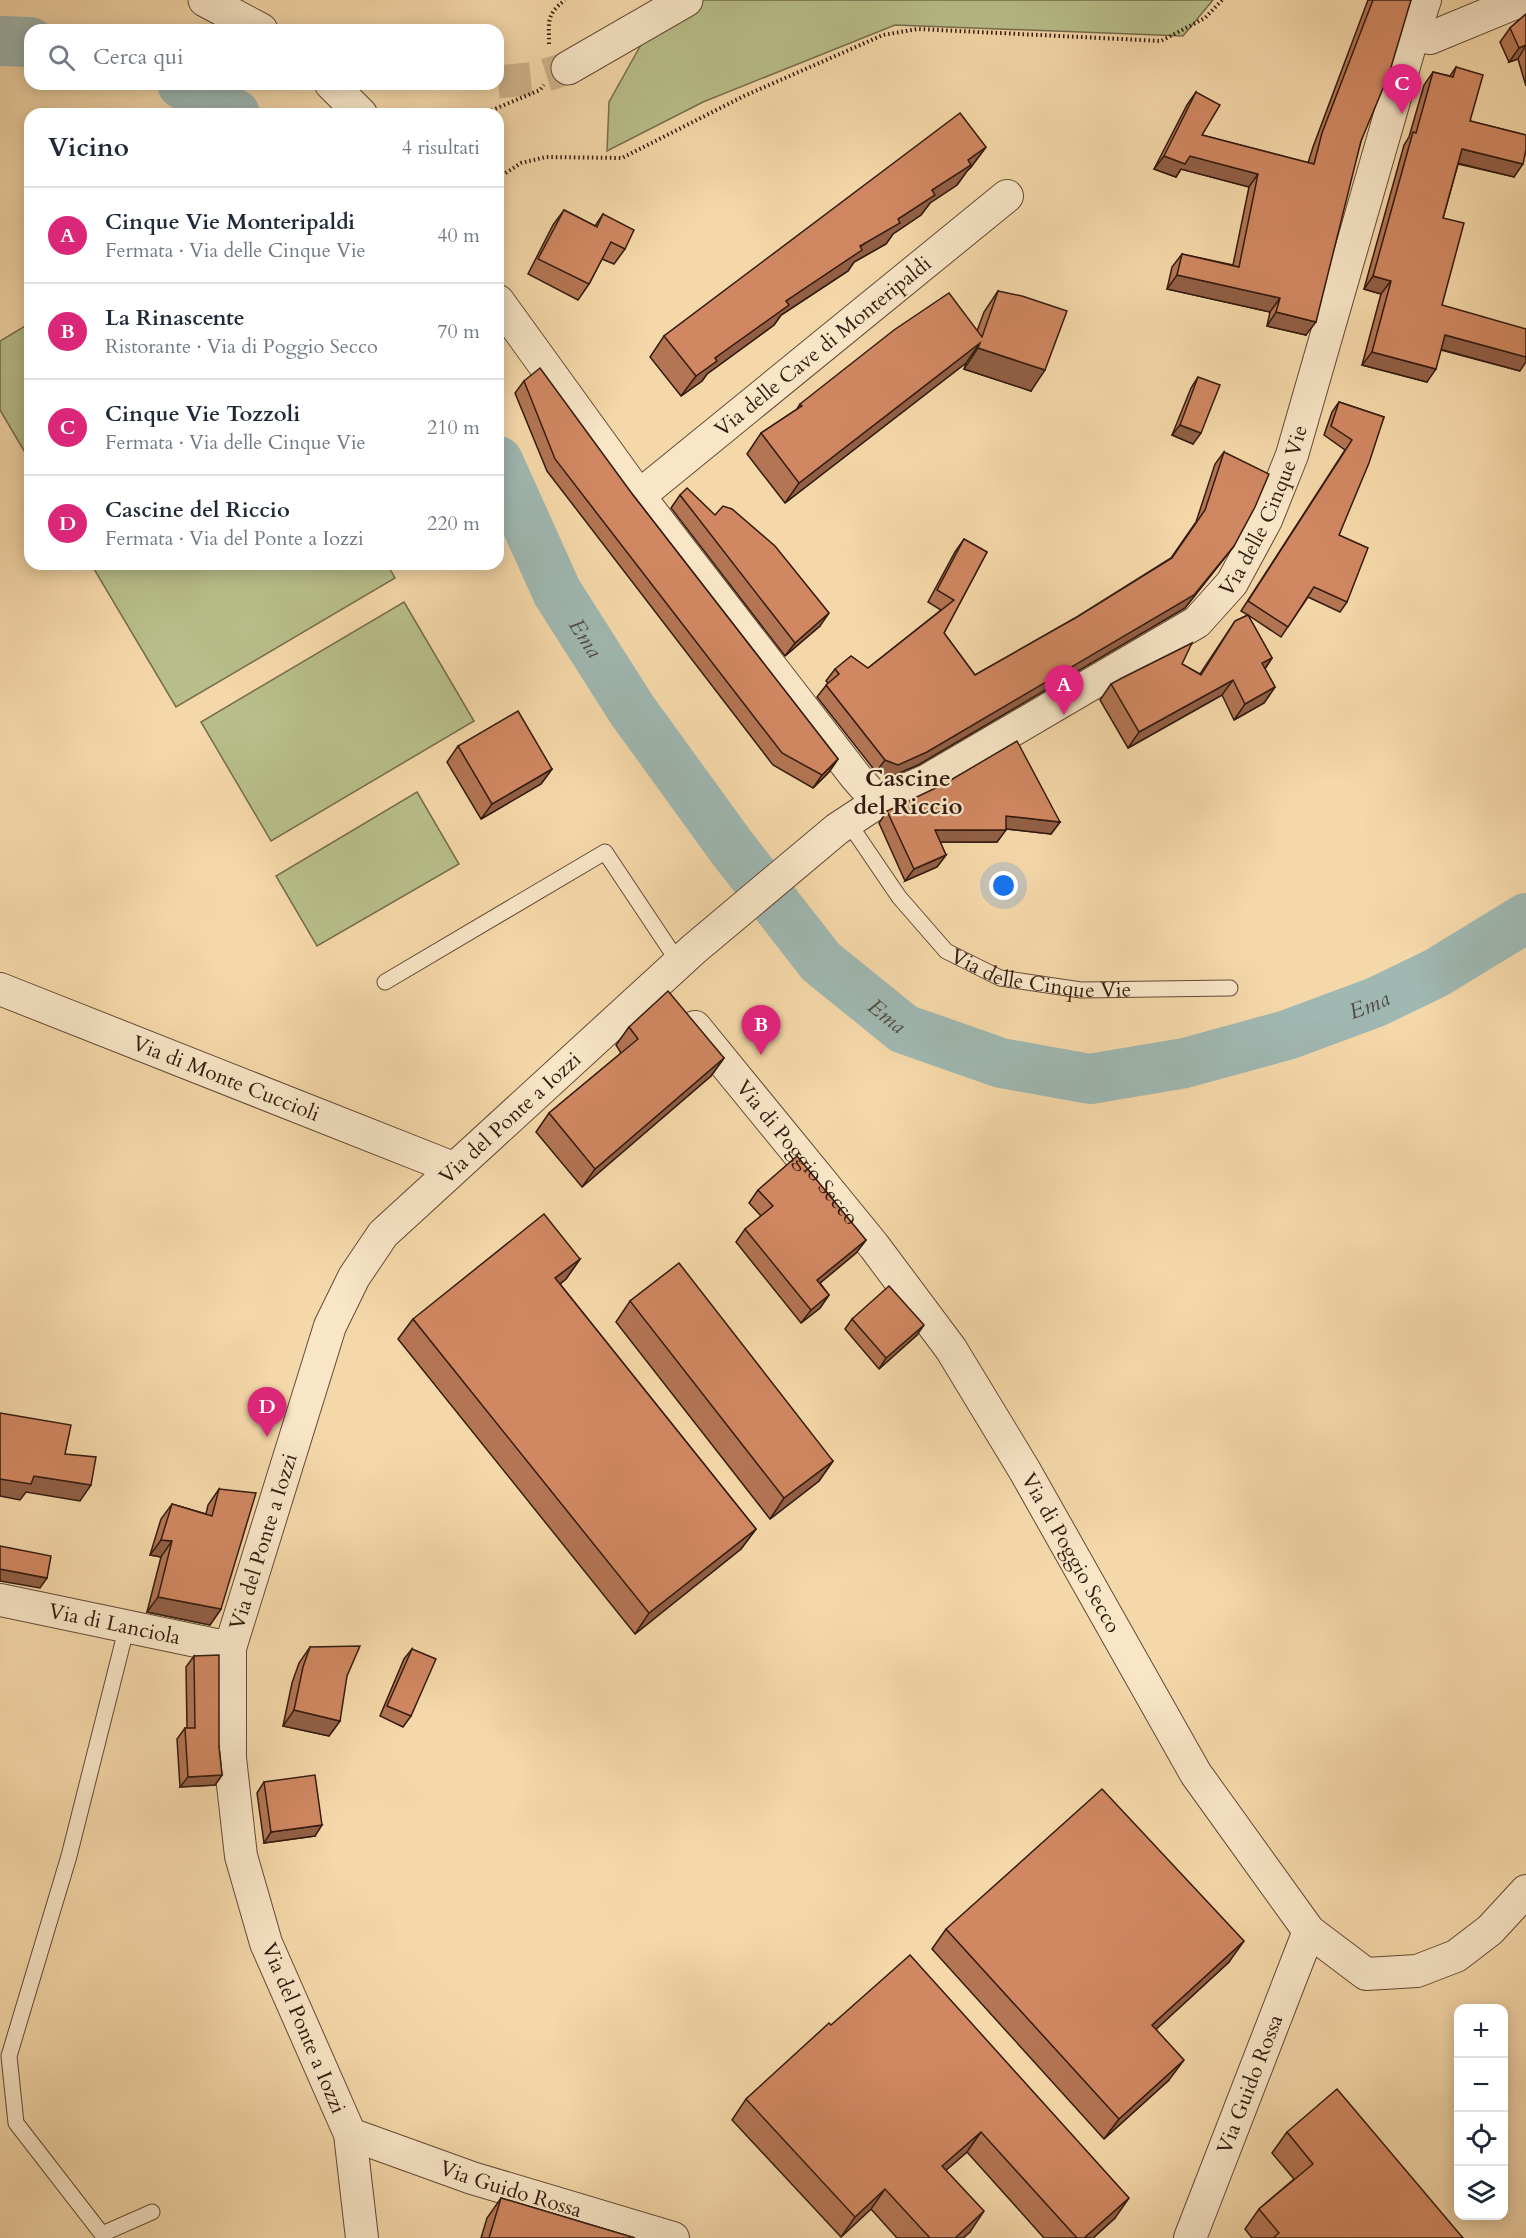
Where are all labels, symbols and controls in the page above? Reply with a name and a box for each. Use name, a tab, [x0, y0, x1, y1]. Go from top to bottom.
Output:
search box	[24, 24, 504, 90]
icon: search	[45, 41, 78, 74]
text: Cerca qui	[93, 42, 183, 72]
pin: C	[1382, 64, 1422, 114]
text: Vicino	[48, 130, 129, 165]
text: 4 risultati	[402, 134, 480, 161]
text: Cinque Vie Monteripaldi	[105, 207, 355, 237]
text: A	[60, 222, 75, 249]
text: 40 m	[437, 222, 480, 249]
text: Fermata · Via delle Cinque Vie	[105, 237, 366, 264]
street label: Via delle Cave di Monteripaldi	[708, 249, 938, 444]
text: La Rinascente	[105, 303, 245, 333]
text: B	[60, 318, 75, 345]
text: 70 m	[437, 318, 480, 345]
text: Ristorante · Via di Poggio Secco	[105, 333, 378, 360]
text: Cinque Vie Tozzoli	[105, 399, 300, 429]
text: C	[60, 414, 75, 441]
text: 210 m	[427, 414, 480, 441]
street label: Via delle Cinque Vie	[1213, 422, 1315, 603]
text: Fermata · Via delle Cinque Vie	[105, 429, 366, 456]
text: Cascine del Riccio	[105, 495, 290, 525]
text: D	[59, 510, 76, 537]
text: 220 m	[427, 510, 480, 537]
text: Fermata · Via del Ponte a Iozzi	[105, 525, 364, 552]
water label: Ema	[562, 613, 609, 664]
pin: A	[1044, 666, 1084, 715]
district label: Cascine del Riccio	[853, 762, 963, 823]
your location	[989, 871, 1018, 900]
street label: Via delle Cinque Vie	[946, 942, 1131, 1005]
water label: Ema	[1345, 984, 1395, 1027]
water label: Ema	[861, 992, 912, 1041]
pin: B	[742, 1006, 780, 1055]
street label: Via di Monte Cuccioli	[128, 1029, 324, 1129]
street label: Via del Ponte a Iozzi	[433, 1046, 588, 1191]
street label: Via di Poggio Secco	[729, 1074, 865, 1231]
pin: D	[248, 1388, 286, 1437]
street label: Via del Ponte a Iozzi	[223, 1450, 305, 1633]
street label: Via di Poggio Secco	[1014, 1468, 1127, 1638]
street label: Via di Lanciola	[46, 1597, 183, 1652]
street label: Via del Ponte a Iozzi	[254, 1938, 353, 2118]
map controls	[1454, 2004, 1508, 2220]
button: +	[1454, 2004, 1508, 2058]
street label: Via Guido Rossa	[1210, 2010, 1290, 2158]
button: −	[1454, 2058, 1508, 2112]
button: locate	[1454, 2112, 1508, 2166]
street label: Via Guido Rossa	[436, 2154, 585, 2225]
button: layers	[1454, 2166, 1508, 2220]

